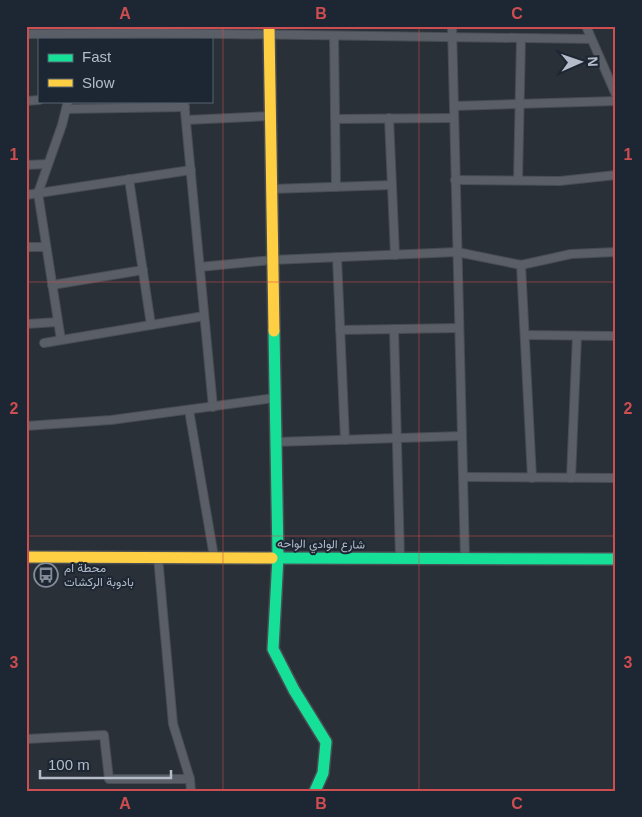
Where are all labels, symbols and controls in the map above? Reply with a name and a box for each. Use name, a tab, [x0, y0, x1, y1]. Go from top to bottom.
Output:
text: A	[119, 5, 131, 22]
text: B	[315, 5, 327, 22]
text: C	[511, 5, 523, 22]
legend	[38, 38, 212, 102]
north arrow	[554, 38, 604, 88]
text: Fast	[82, 48, 112, 65]
text: N	[585, 56, 601, 67]
text: Slow	[82, 74, 115, 91]
text: 1	[10, 146, 19, 163]
text: 1	[624, 146, 633, 163]
text: 2	[10, 400, 19, 417]
text: 2	[624, 400, 633, 417]
street label: شارع الوادي الواحه	[277, 536, 365, 555]
place label: محطة ام بادوبة الركشات	[64, 561, 134, 590]
bus stop icon: محطة ام بادوبة الركشات	[33, 562, 59, 588]
text: 3	[10, 654, 19, 671]
text: 3	[624, 654, 633, 671]
scale bar	[40, 747, 171, 779]
text: 100 m	[48, 756, 90, 773]
text: A	[119, 795, 131, 812]
text: B	[315, 795, 327, 812]
text: C	[511, 795, 523, 812]

